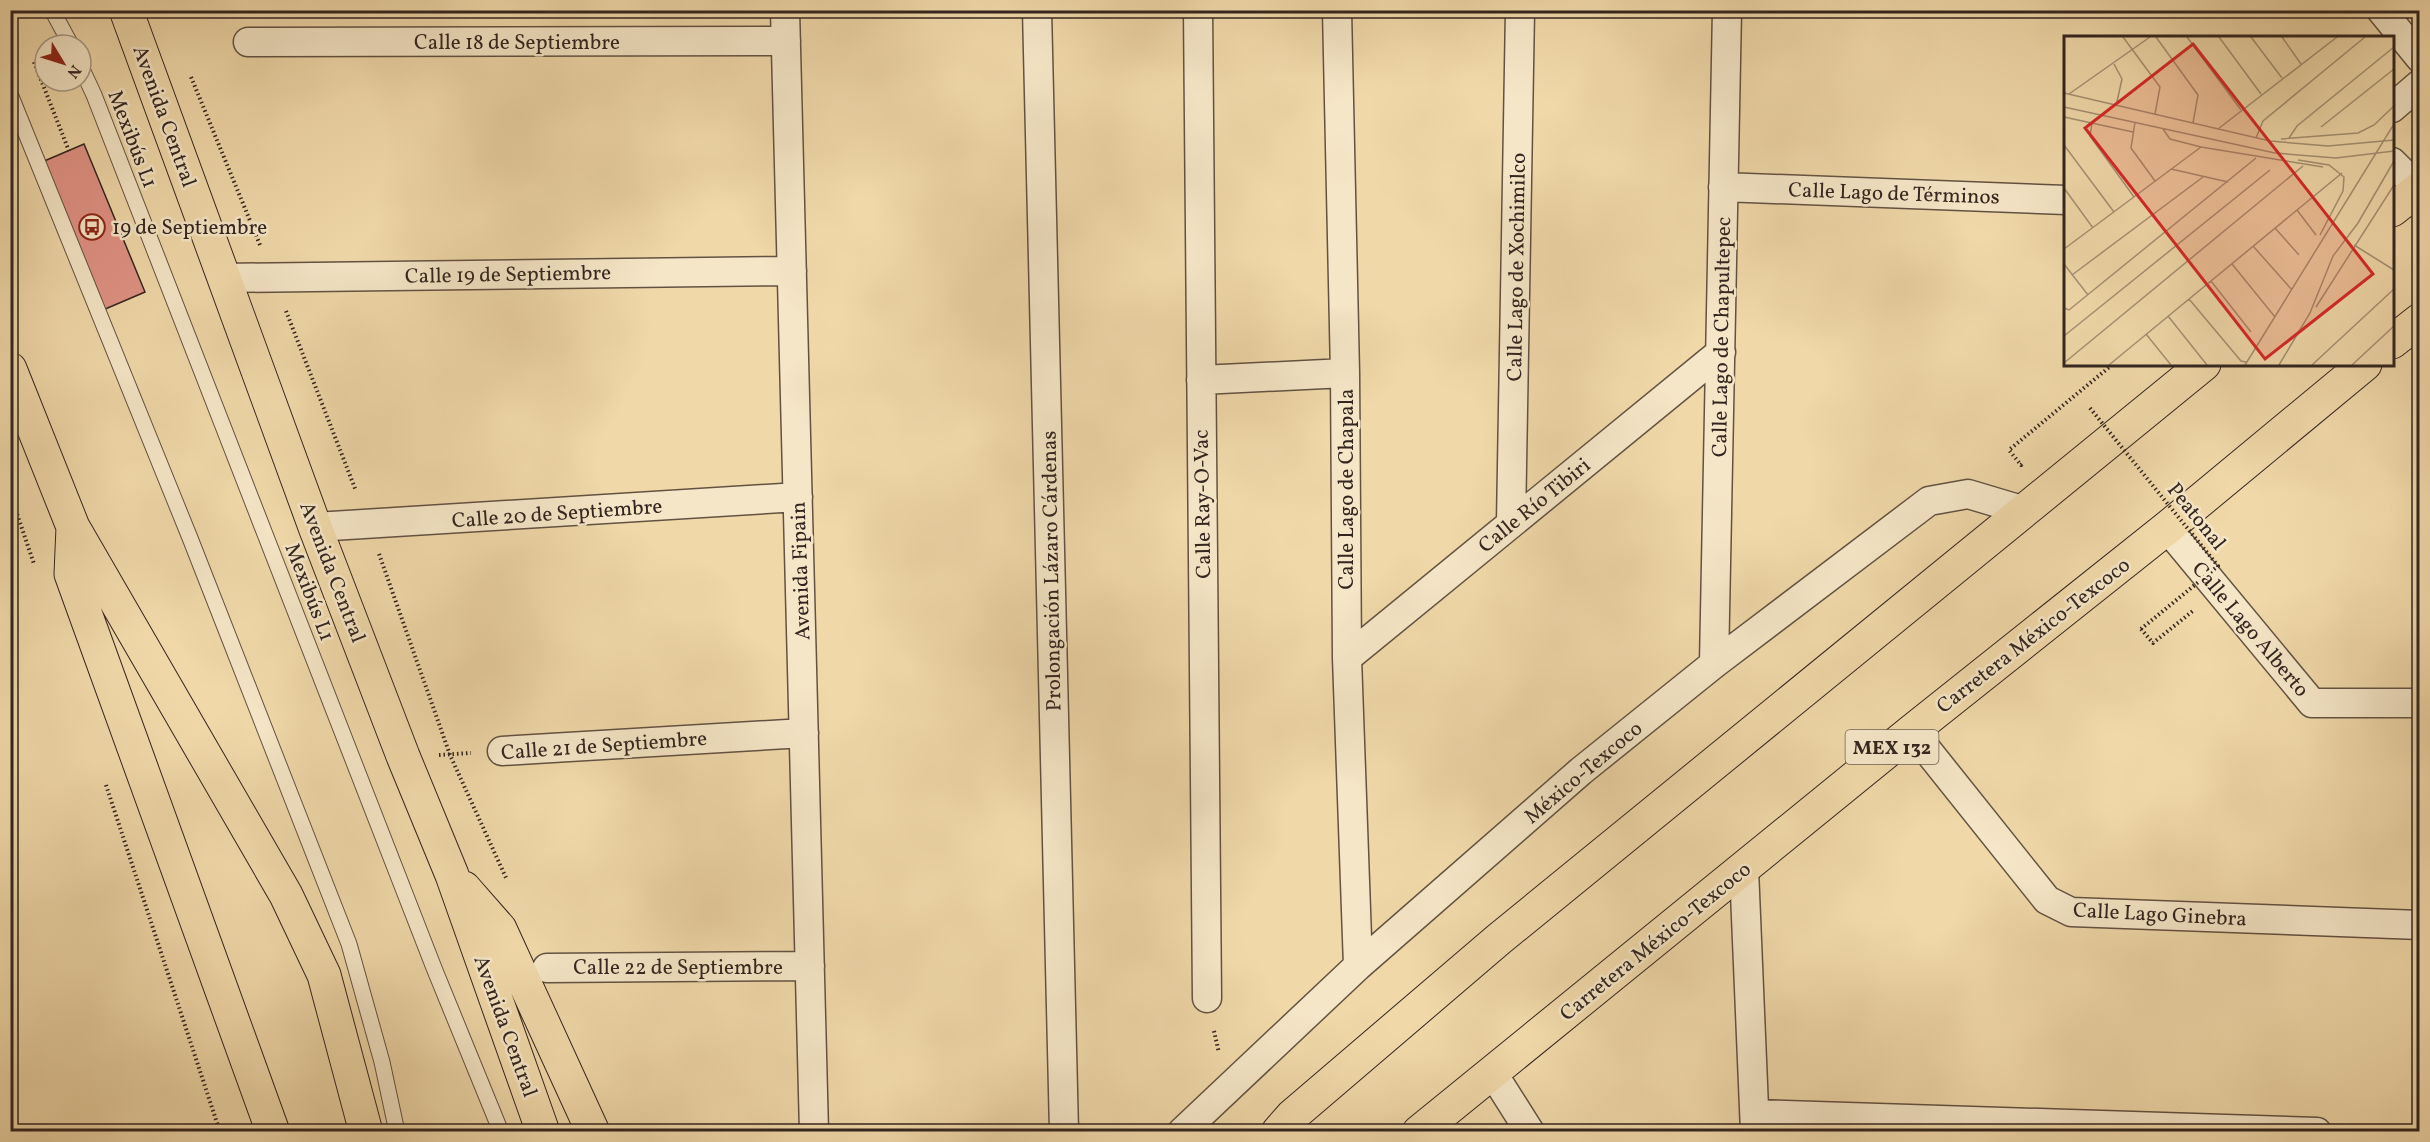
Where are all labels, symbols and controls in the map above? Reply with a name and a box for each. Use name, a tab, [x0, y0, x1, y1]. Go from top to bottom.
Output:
street label: Calle 18 de Septiembre	[414, 29, 620, 58]
north arrow	[33, 33, 93, 93]
inset map	[2064, 36, 2394, 366]
street label: Avenida Central	[125, 42, 203, 191]
text: N	[61, 60, 85, 83]
street label: Mexibús L1	[100, 86, 164, 193]
street label: Calle Lago de Xochimilco	[1501, 152, 1534, 382]
street label: Calle Lago de Términos	[1788, 176, 2000, 213]
bus stop icon: 19 de Septiembre	[77, 212, 107, 242]
place label: 19 de Septiembre	[112, 214, 267, 243]
street label: Calle Lago de Chapultepec	[1706, 217, 1739, 458]
street label: Calle 19 de Septiembre	[405, 259, 611, 292]
street label: Calle Lago de Chapala	[1333, 388, 1362, 590]
street label: Calle Ray-O-Vac	[1188, 429, 1219, 579]
street label: Prolongación Lázaro Cárdenas	[1036, 430, 1069, 712]
street label: Calle Río Tibiri	[1473, 452, 1597, 560]
street label: Peatonal	[2160, 477, 2232, 557]
street label: Calle 20 de Septiembre	[451, 493, 663, 536]
street label: Avenida Central	[291, 498, 372, 647]
street label: Avenida Fipain	[785, 501, 818, 641]
street label: Mexibús L1	[277, 539, 341, 646]
street label: Carretera México-Texcoco	[1931, 551, 2137, 721]
street label: Calle Lago Alberto	[2184, 556, 2315, 704]
street label: México-Texcoco	[1519, 715, 1649, 831]
street label: Calle 21 de Septiembre	[500, 725, 708, 768]
road number: MEX 132	[1846, 730, 1938, 764]
street label: Carretera México-Texcoco	[1554, 856, 1758, 1029]
street label: Calle Lago Ginebra	[2072, 896, 2248, 935]
street label: Avenida Central	[466, 952, 544, 1101]
street label: Calle 22 de Septiembre	[573, 954, 783, 983]

